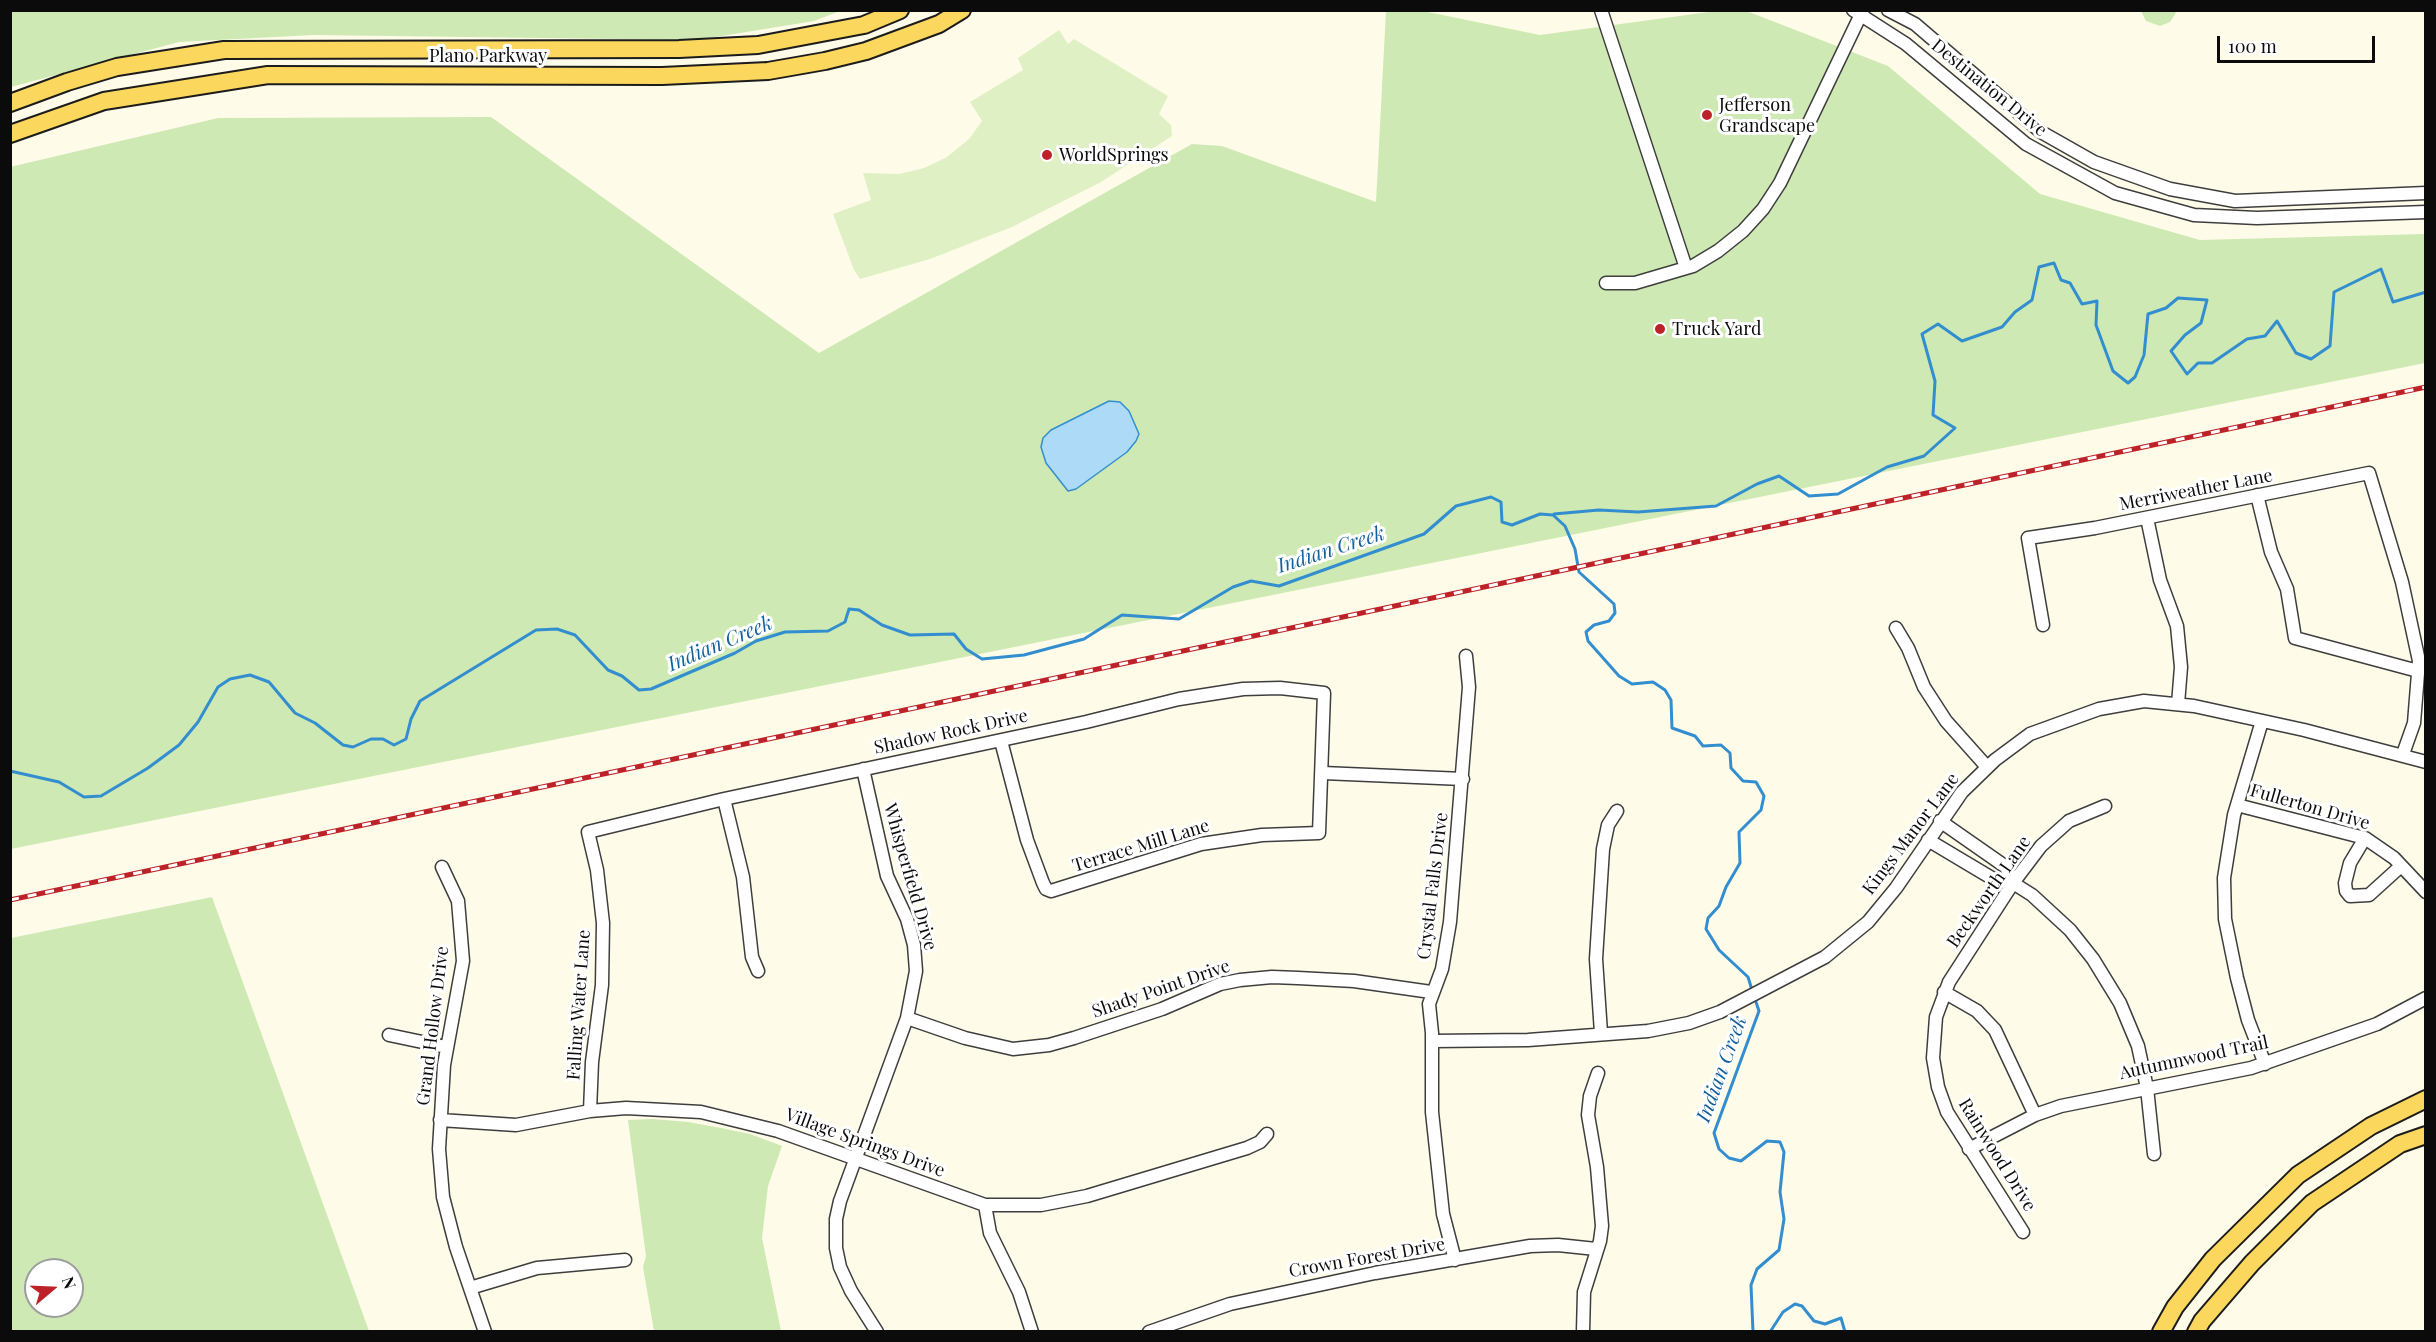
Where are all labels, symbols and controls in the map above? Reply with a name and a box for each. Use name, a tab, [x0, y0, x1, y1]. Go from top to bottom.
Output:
scale bar	[2220, 24, 2378, 62]
text: 100 m	[2228, 34, 2277, 58]
street label: Destination Drive	[1927, 35, 2051, 141]
street label: Plano Parkway	[429, 45, 547, 67]
place label: Jefferson Grandscape	[1719, 94, 1815, 136]
marker: Jefferson Grandscape	[1700, 108, 1714, 122]
place label: WorldSprings	[1059, 144, 1168, 166]
marker: WorldSprings	[1040, 148, 1054, 162]
place label: Truck Yard	[1672, 318, 1761, 340]
marker: Truck Yard	[1653, 322, 1667, 336]
street label: Merriweather Lane	[2118, 465, 2274, 515]
water label: Indian Creek	[1274, 521, 1388, 579]
water label: Indian Creek	[664, 611, 776, 677]
street label: Shadow Rock Drive	[872, 705, 1030, 759]
street label: Kings Manor Lane	[1858, 769, 1964, 899]
street label: Fullerton Drive	[2248, 780, 2372, 834]
street label: Whisperfield Drive	[879, 801, 941, 953]
street label: Crystal Falls Drive	[1413, 811, 1453, 961]
street label: Terrace Mill Lane	[1070, 815, 1212, 877]
street label: Beckworth Lane	[1942, 832, 2036, 952]
street label: Falling Water Lane	[563, 929, 595, 1081]
street label: Grand Hollow Drive	[412, 945, 454, 1107]
street label: Shady Point Drive	[1089, 955, 1233, 1023]
water label: Indian Creek	[1692, 1013, 1752, 1125]
street label: Autumnwood Trail	[2118, 1032, 2270, 1084]
street label: Rainwood Drive	[1954, 1095, 2040, 1215]
street label: Village Springs Drive	[782, 1104, 948, 1182]
street label: Crown Forest Drive	[1287, 1234, 1447, 1282]
north arrow	[24, 1258, 84, 1318]
text: N	[58, 1274, 81, 1292]

